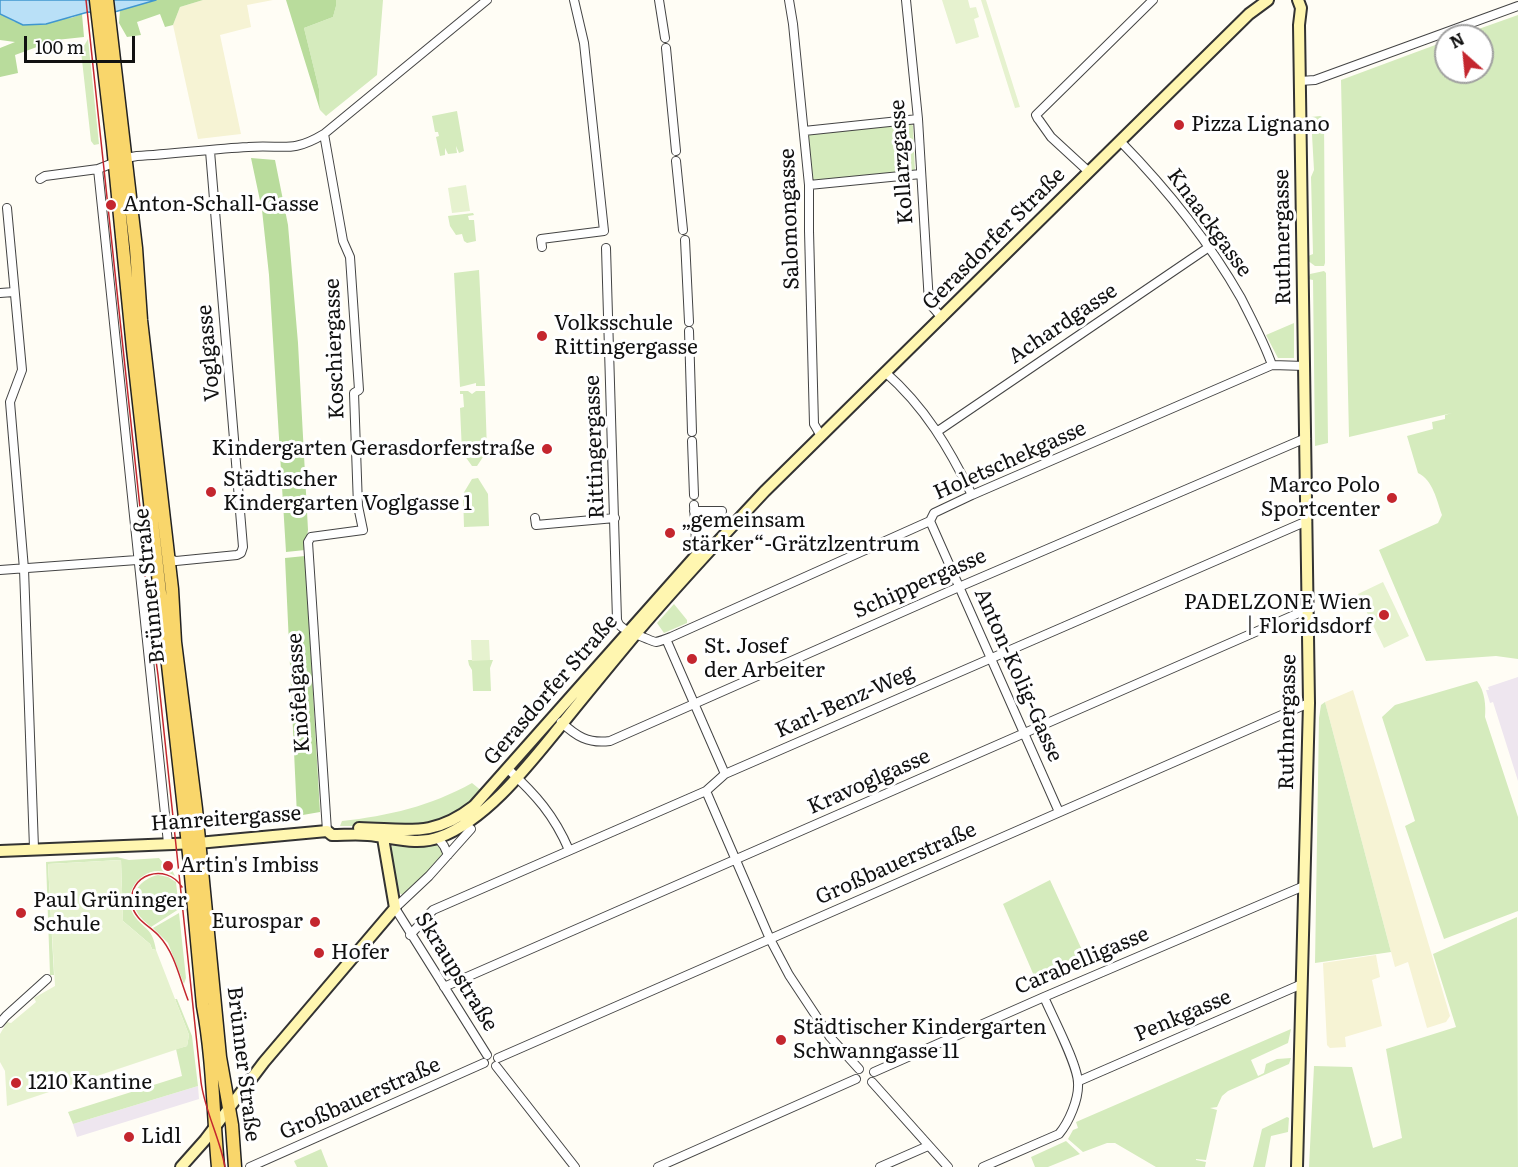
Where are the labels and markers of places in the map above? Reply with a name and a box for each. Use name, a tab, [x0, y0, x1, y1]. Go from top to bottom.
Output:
place label: Pizza Lignano	[1191, 112, 1330, 138]
marker: Pizza Lignano	[1172, 118, 1186, 132]
place label: Anton-Schall-Gasse	[123, 192, 319, 218]
marker: Anton-Schall-Gasse	[104, 198, 118, 212]
place label: Volksschule Rittingergasse	[554, 311, 698, 361]
marker: Volksschule Rittingergasse	[535, 329, 549, 343]
place label: Kindergarten Gerasdorferstraße	[212, 436, 535, 462]
marker: Kindergarten Gerasdorferstraße	[540, 442, 554, 456]
place label: Städtischer Kindergarten Voglgasse 1	[223, 467, 472, 517]
place label: Marco Polo Sportcenter	[1261, 473, 1380, 523]
marker: Städtischer Kindergarten Voglgasse 1	[204, 485, 218, 499]
marker: Marco Polo Sportcenter	[1385, 491, 1399, 505]
place label: „gemeinsam stärker“-Grätzlzentrum	[682, 508, 920, 558]
marker: „gemeinsam stärker“-Grätzlzentrum	[663, 526, 677, 540]
place label: PADELZONE Wien | Floridsdorf	[1184, 590, 1372, 640]
marker: PADELZONE Wien | Floridsdorf	[1377, 608, 1391, 622]
place label: St. Josef der Arbeiter	[704, 634, 825, 684]
marker: St. Josef der Arbeiter	[685, 652, 699, 666]
place label: Artin's Imbiss	[180, 853, 319, 879]
marker: Artin's Imbiss	[161, 859, 175, 873]
place label: Paul Grüninger Schule	[33, 888, 187, 938]
marker: Paul Grüninger Schule	[14, 906, 28, 920]
place label: Eurospar	[211, 909, 303, 935]
marker: Eurospar	[308, 915, 322, 929]
place label: Hofer	[331, 940, 389, 966]
marker: Hofer	[312, 946, 326, 960]
place label: Städtischer Kindergarten Schwanngasse 11	[793, 1015, 1047, 1065]
marker: Städtischer Kindergarten Schwanngasse 11	[774, 1033, 788, 1047]
place label: 1210 Kantine	[28, 1070, 152, 1096]
marker: 1210 Kantine	[9, 1076, 23, 1090]
place label: Lidl	[141, 1124, 181, 1150]
marker: Lidl	[122, 1130, 136, 1144]

